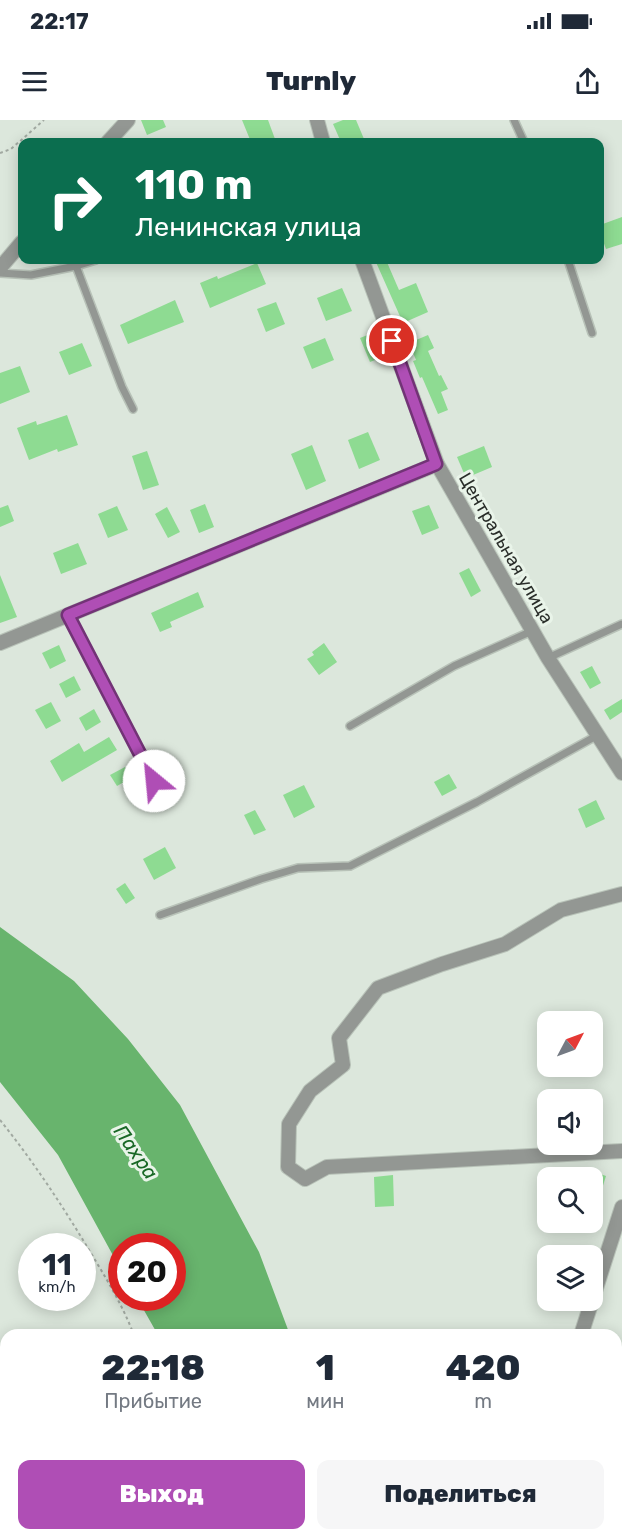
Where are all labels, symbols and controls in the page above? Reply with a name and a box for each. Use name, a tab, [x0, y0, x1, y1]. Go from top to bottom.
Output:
text: 22:17	[30, 8, 89, 35]
icon: menu	[18, 65, 51, 98]
text: Turnly	[266, 65, 356, 97]
icon: share	[571, 65, 604, 98]
text: 110 m	[135, 160, 253, 210]
icon: right	[36, 162, 114, 240]
text: Ленинская улица	[135, 211, 362, 243]
pin	[366, 315, 417, 366]
icon: arrive	[375, 324, 408, 357]
street label: Центральная улица	[454, 469, 558, 627]
position arrow	[122, 749, 186, 813]
north arrow	[537, 1011, 603, 1077]
map controls	[537, 1011, 603, 1311]
button: sound	[537, 1089, 603, 1155]
water label: Пахра	[109, 1120, 163, 1184]
button: search	[537, 1167, 603, 1233]
speed limit sign: 20	[108, 1233, 186, 1311]
button: layers	[537, 1245, 603, 1311]
text: 11	[42, 1247, 72, 1283]
text: km/h	[38, 1278, 76, 1296]
text: 22:18	[101, 1346, 205, 1389]
text: 1	[316, 1346, 335, 1389]
text: 420	[446, 1346, 521, 1389]
text: Прибытие	[104, 1389, 202, 1413]
text: мин	[306, 1389, 344, 1413]
text: m	[474, 1389, 492, 1413]
button: Выход	[18, 1460, 305, 1529]
button: Поделиться	[317, 1460, 604, 1529]

